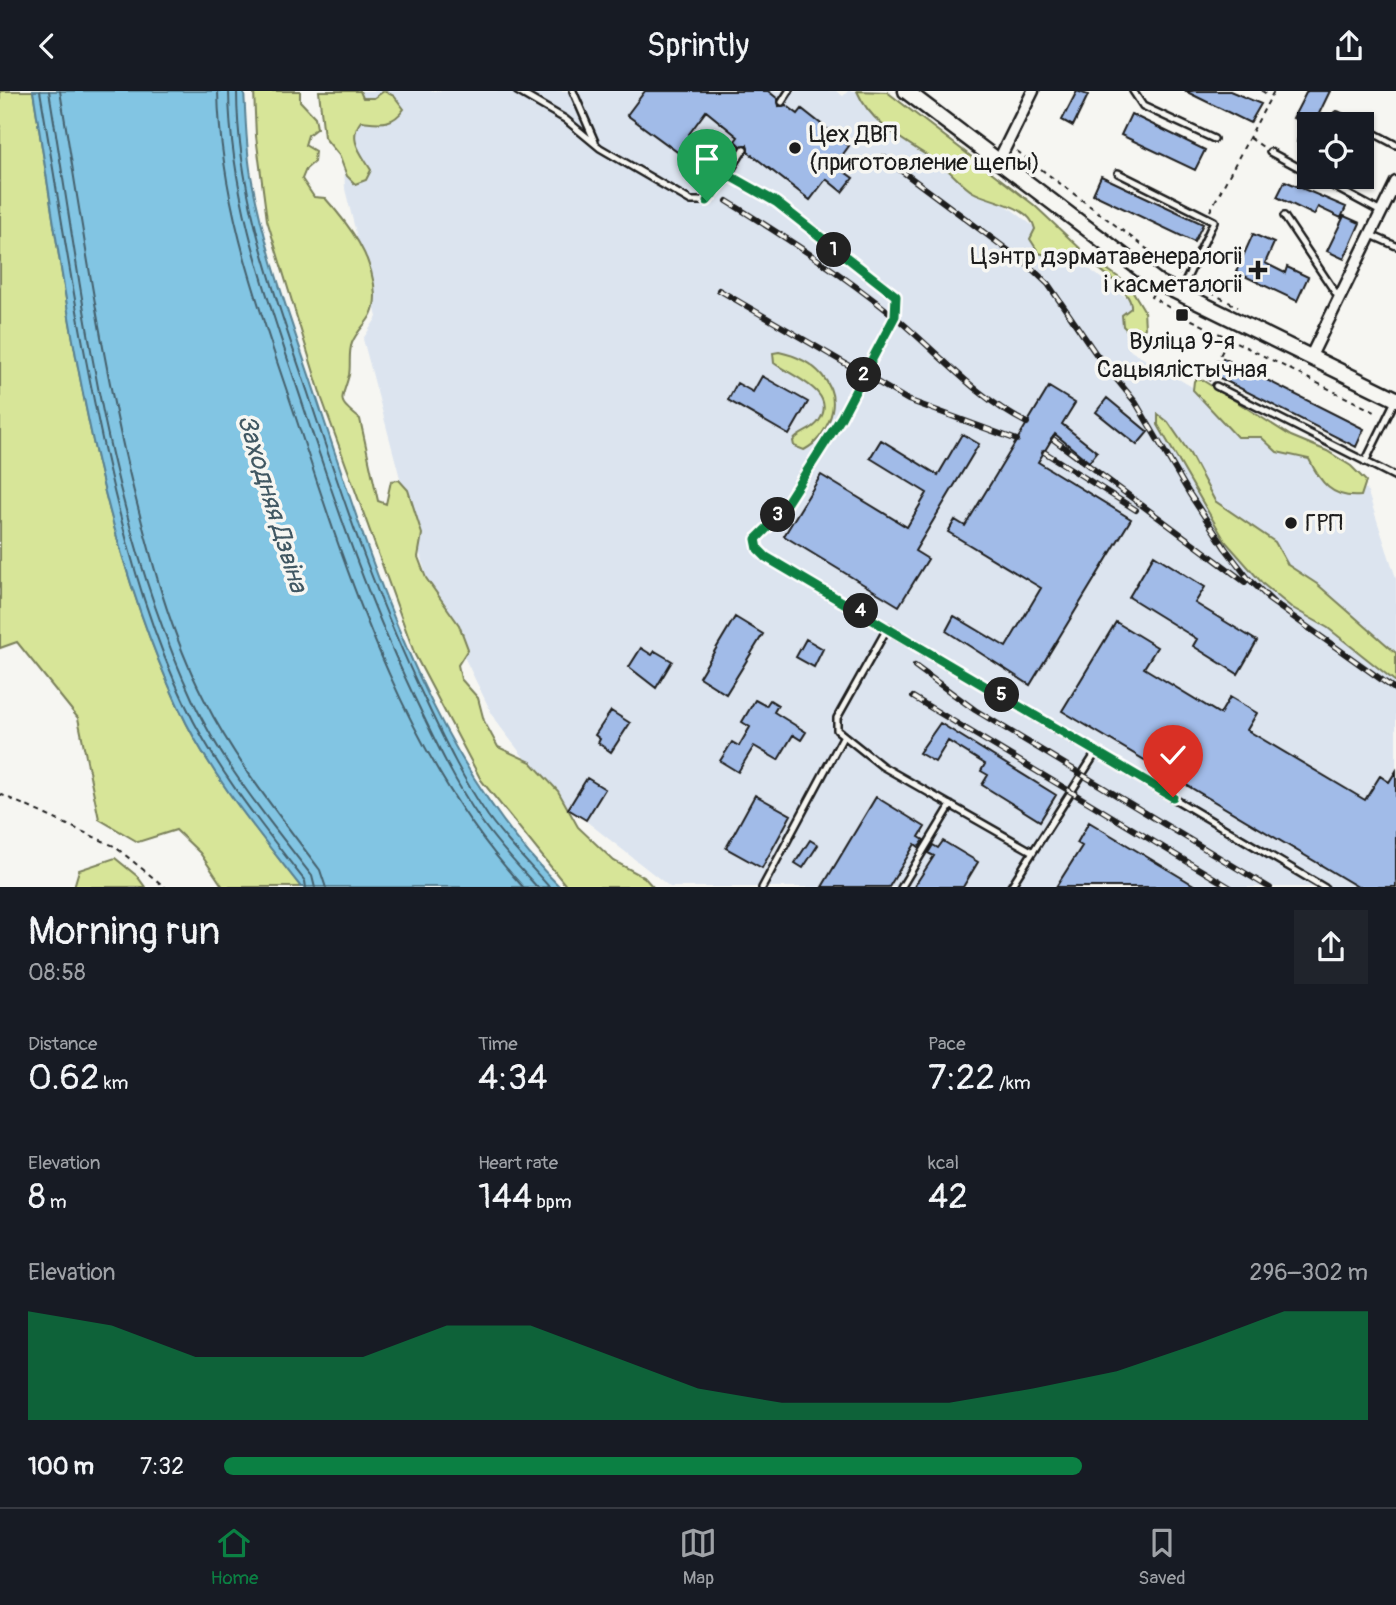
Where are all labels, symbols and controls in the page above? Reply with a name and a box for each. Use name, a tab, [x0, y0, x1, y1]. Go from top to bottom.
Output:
text: Sprintly	[647, 26, 749, 66]
icon: back	[28, 27, 66, 65]
icon: share	[1330, 27, 1368, 65]
map controls	[1297, 112, 1374, 189]
button: locate	[1297, 112, 1374, 189]
place label: Цех ДВП (приготовление щепы)	[809, 120, 1040, 177]
pin	[677, 129, 737, 201]
icon: arrive	[688, 140, 726, 178]
marker: Цех ДВП (приготовление щепы)	[787, 140, 803, 156]
pin: 1	[816, 233, 852, 267]
text: 1	[830, 237, 837, 261]
place label: Цэнтр дэрматавенералогіі і касметалогіі	[971, 242, 1242, 299]
marker: Цэнтр дэрматавенералогіі і касметалогіі	[1248, 260, 1268, 280]
marker: Вуліца 9-я Сацыялістычная	[1174, 307, 1190, 323]
place label: Вуліца 9-я Сацыялістычная	[1097, 327, 1267, 384]
pin: 2	[846, 357, 882, 393]
text: 2	[858, 362, 869, 386]
water label: Заходняя Дзвіна	[230, 411, 315, 598]
pin: 3	[760, 497, 796, 533]
text: 3	[772, 502, 783, 526]
place label: ГРП	[1305, 509, 1343, 538]
marker: ГРП	[1283, 515, 1299, 531]
pin: 4	[844, 594, 878, 629]
text: 4	[855, 598, 866, 622]
pin: 5	[984, 677, 1020, 713]
text: 5	[996, 682, 1007, 706]
pin	[1143, 725, 1203, 797]
icon: check	[1154, 736, 1192, 774]
text: Morning run	[28, 908, 220, 956]
button: share	[1294, 910, 1368, 984]
text: 08:58	[28, 958, 86, 987]
text: Distance	[28, 1032, 97, 1056]
text: Time	[478, 1032, 518, 1056]
text: Pace	[928, 1032, 966, 1056]
text: 0.62	[28, 1056, 100, 1100]
text: 4:34	[478, 1056, 547, 1100]
text: 7:22	[928, 1056, 995, 1100]
text: km	[100, 1071, 128, 1095]
text: /km	[995, 1071, 1031, 1095]
text: Elevation	[28, 1151, 100, 1175]
text: Heart rate	[478, 1151, 558, 1175]
text: kcal	[928, 1151, 959, 1175]
text: 8	[28, 1175, 46, 1219]
text: 144	[478, 1175, 532, 1219]
text: 42	[928, 1175, 968, 1219]
text: m	[46, 1190, 67, 1214]
text: bpm	[532, 1190, 572, 1214]
text: Elevation	[28, 1258, 116, 1287]
text: 296–302 m	[1250, 1258, 1368, 1287]
text: 100 m	[28, 1452, 94, 1481]
text: 7:32	[140, 1452, 184, 1481]
tab: Home	[210, 1524, 258, 1590]
tab: Map	[679, 1524, 717, 1590]
tab: Saved	[1138, 1524, 1186, 1590]

